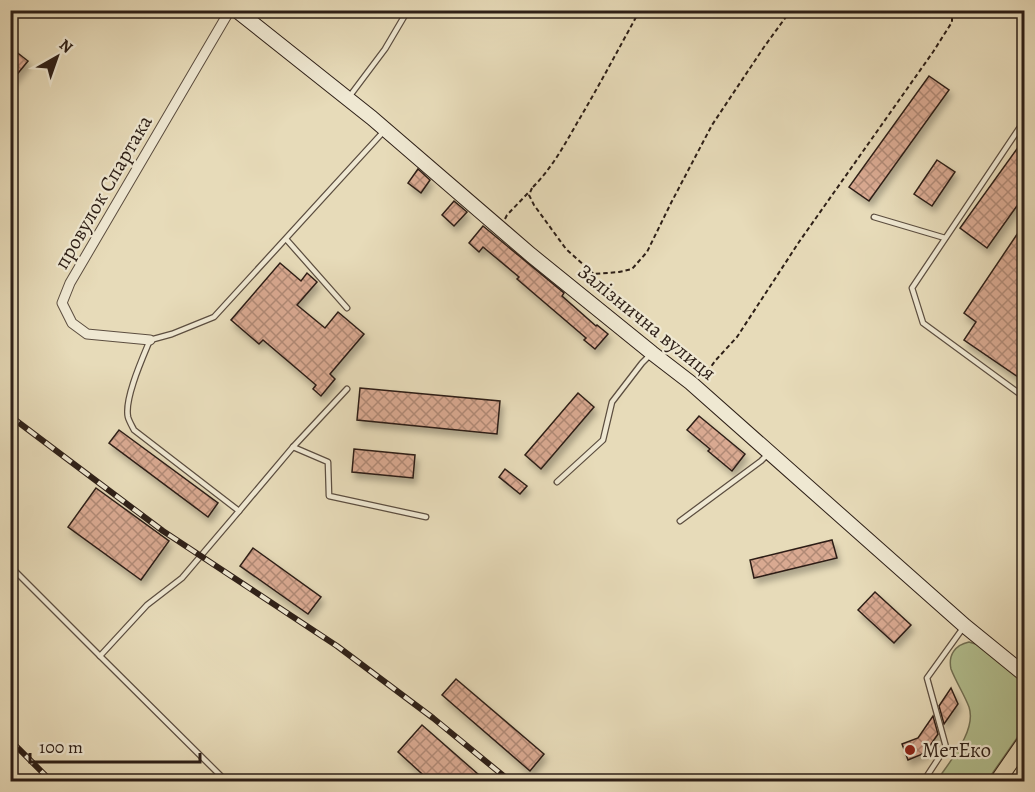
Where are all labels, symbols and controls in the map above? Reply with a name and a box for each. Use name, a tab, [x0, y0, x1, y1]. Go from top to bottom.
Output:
north arrow	[27, 27, 87, 87]
text: N	[54, 34, 78, 59]
street label: провулок Спартака	[47, 109, 159, 274]
street label: Залізнична вулиця	[572, 257, 722, 387]
scale bar	[30, 726, 200, 764]
text: 100 m	[39, 735, 83, 759]
place label: МетЕко	[922, 736, 991, 764]
marker: МетЕко	[903, 743, 917, 757]

